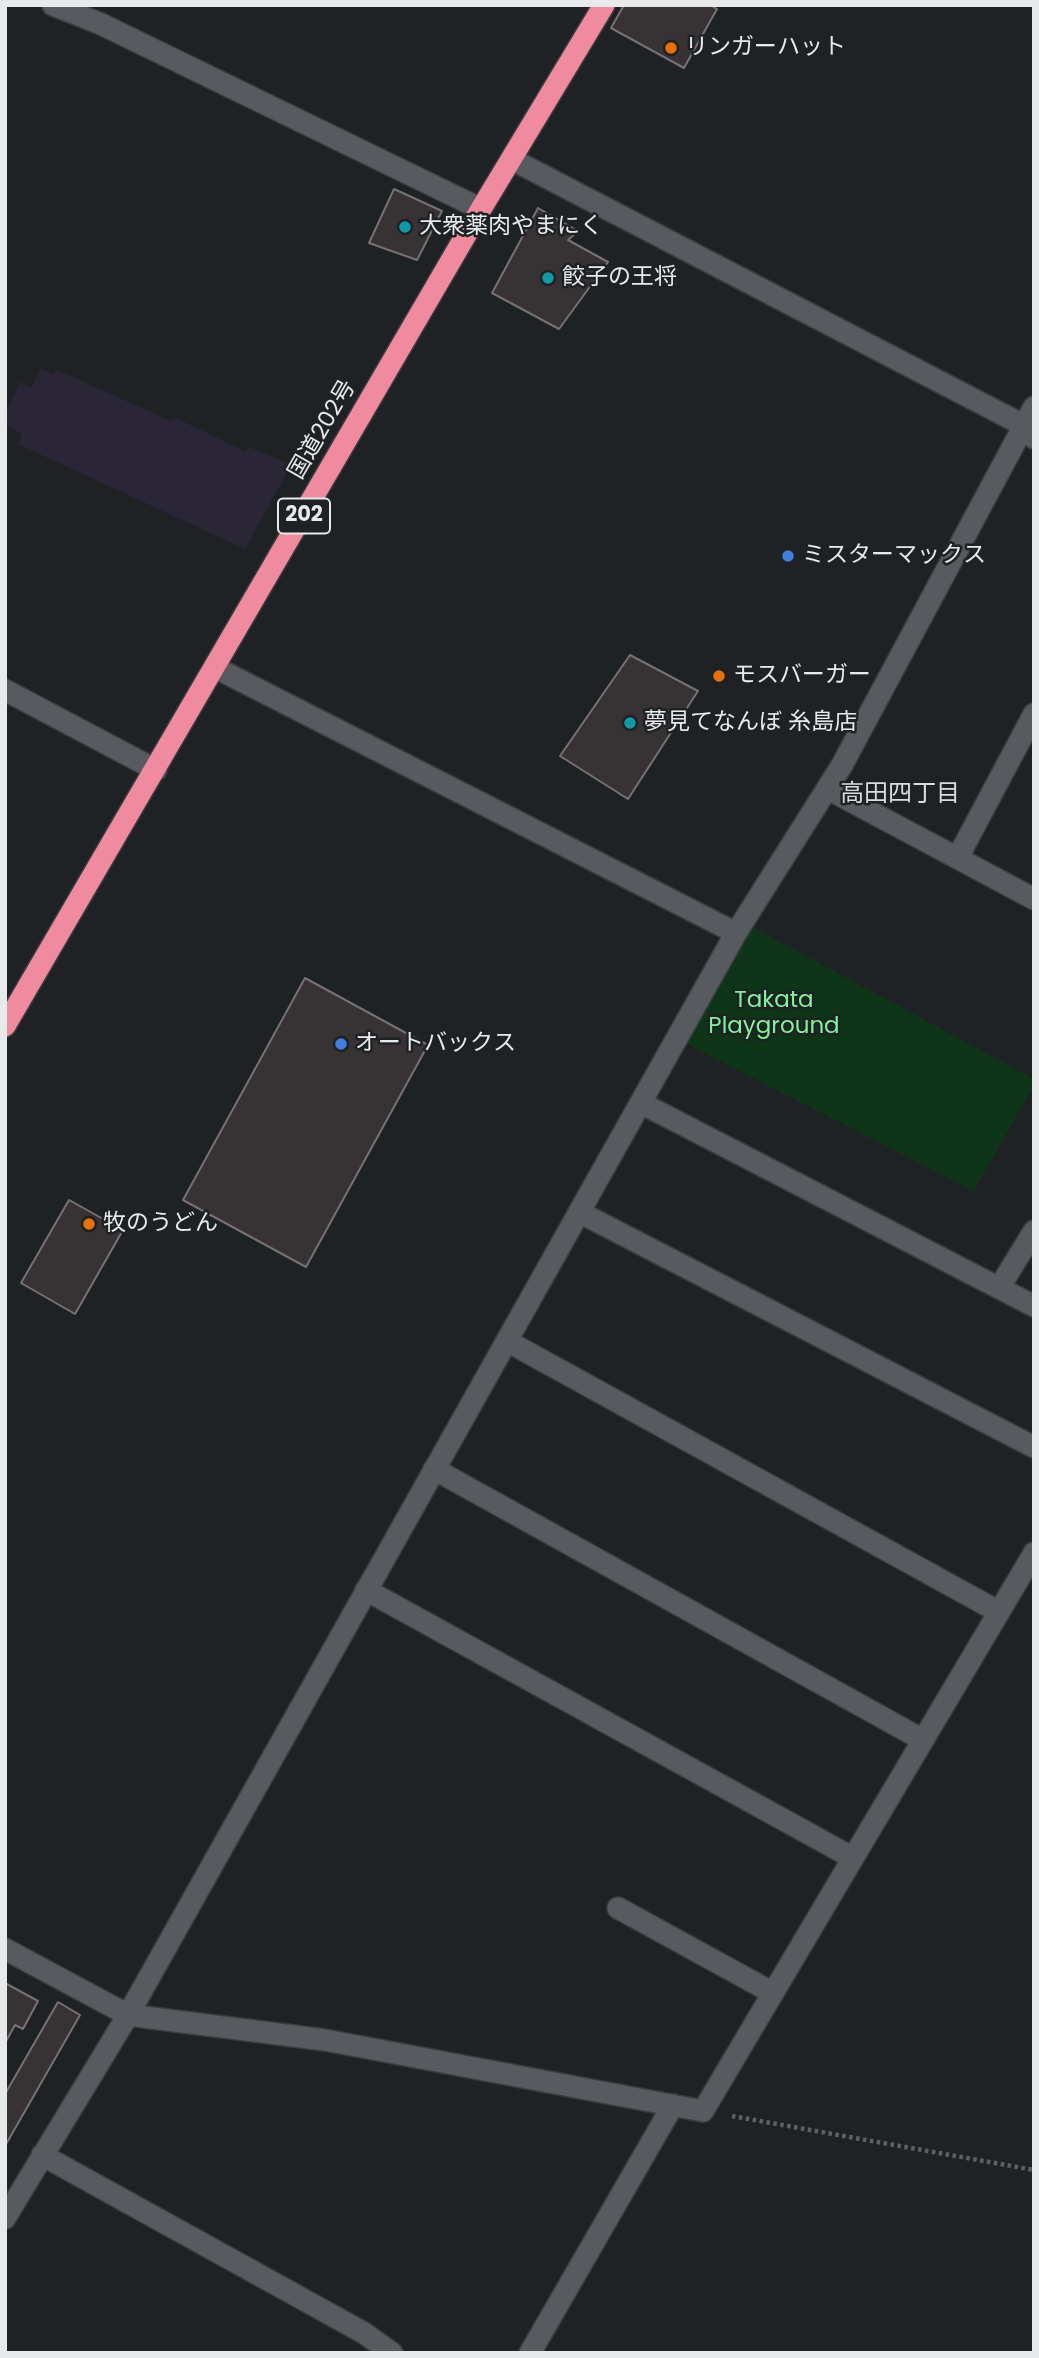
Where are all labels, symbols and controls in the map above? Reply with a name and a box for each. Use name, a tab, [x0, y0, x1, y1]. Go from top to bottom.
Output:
place label: リンガーハット	[685, 34, 846, 62]
marker: リンガーハット	[663, 40, 679, 56]
place label: 大衆薬肉やまにく	[419, 213, 603, 241]
marker: 大衆薬肉やまにく	[397, 219, 413, 235]
place label: 餃子の王将	[562, 264, 677, 292]
marker: 餃子の王将	[540, 270, 556, 286]
street label: 国道202号	[284, 376, 362, 484]
road number: 202	[278, 498, 330, 534]
place label: ミスターマックス	[802, 542, 986, 570]
marker: ミスターマックス	[780, 548, 796, 564]
place label: モスバーガー	[733, 662, 871, 690]
marker: モスバーガー	[711, 668, 727, 684]
place label: 夢見てなんぼ 糸島店	[644, 709, 857, 737]
marker: 夢見てなんぼ 糸島店	[622, 715, 638, 731]
district label: 高田四丁目	[840, 781, 960, 809]
park label: Takata Playground	[708, 987, 840, 1041]
place label: オートバックス	[355, 1030, 516, 1058]
marker: オートバックス	[333, 1036, 349, 1052]
place label: 牧のうどん	[103, 1210, 218, 1238]
marker: 牧のうどん	[81, 1216, 97, 1232]

